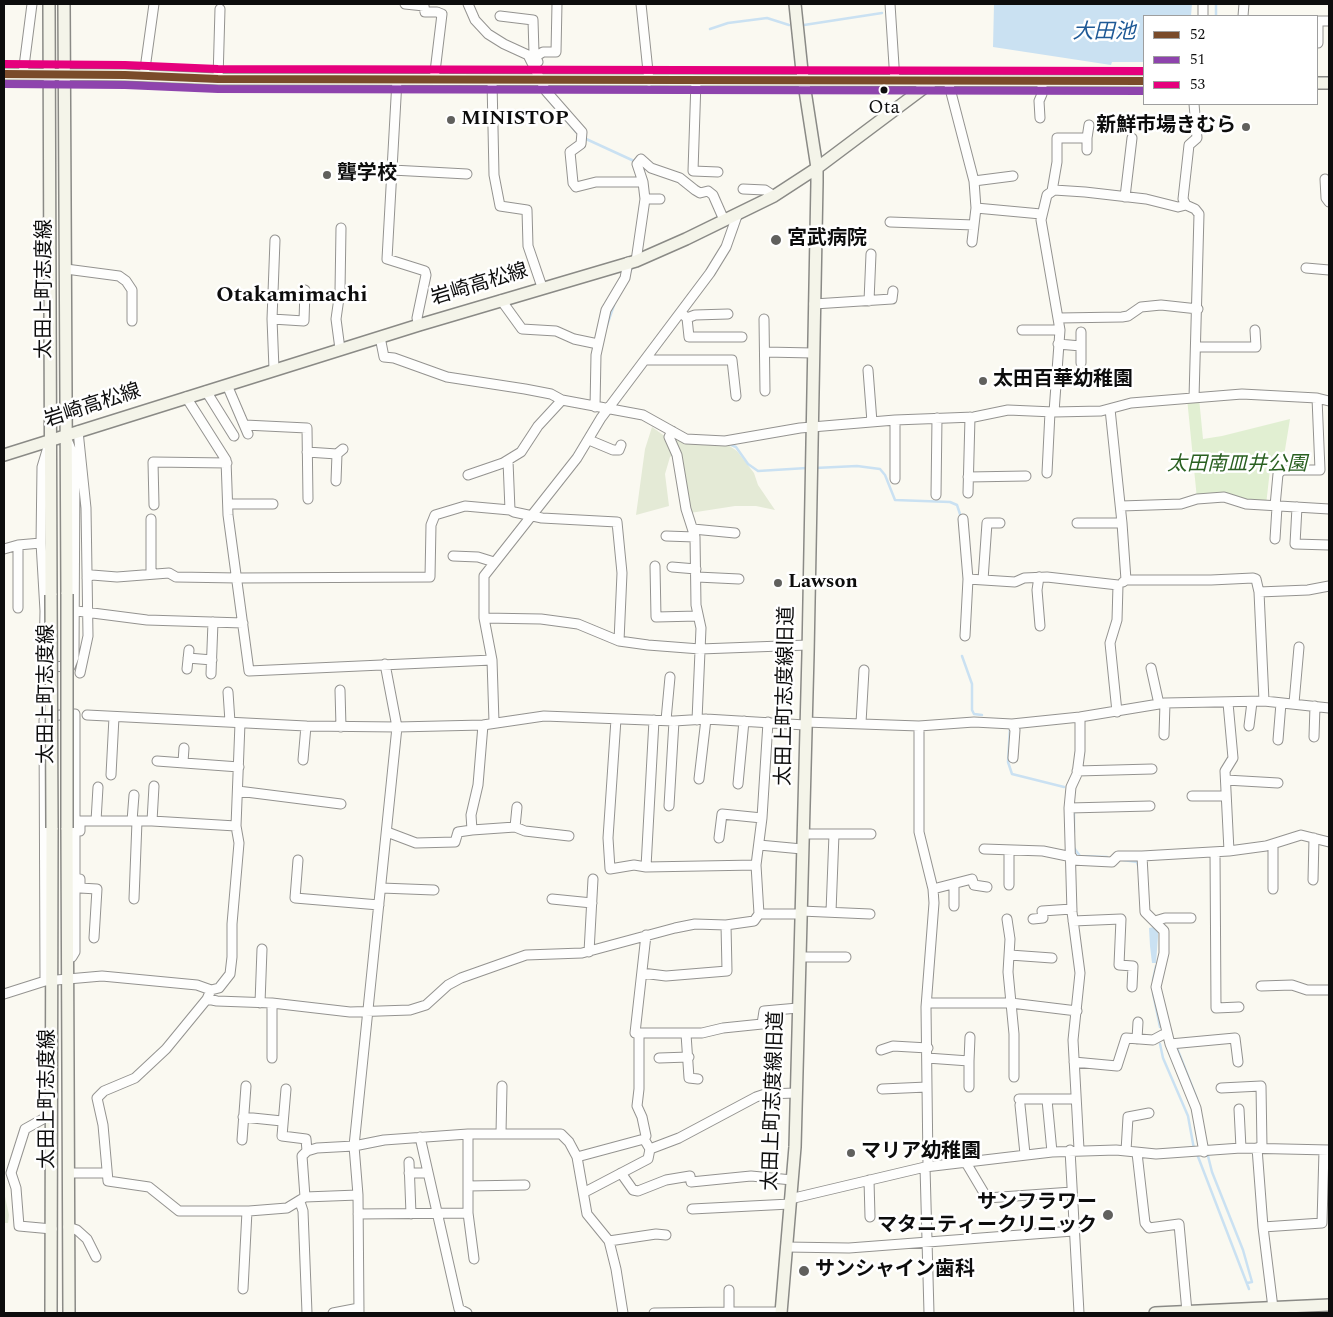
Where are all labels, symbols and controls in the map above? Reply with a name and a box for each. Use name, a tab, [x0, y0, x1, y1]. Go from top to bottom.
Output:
legend	[1143, 15, 1318, 105]
water label: 大田池	[1073, 21, 1135, 47]
text: 52	[1190, 23, 1205, 46]
text: 51	[1190, 48, 1205, 71]
text: 53	[1190, 73, 1205, 96]
marker: Ota	[879, 85, 889, 95]
place label: Ota	[868, 98, 900, 120]
place label: MINISTOP	[461, 108, 569, 132]
marker: MINISTOP	[445, 114, 457, 126]
place label: 新鮮市場きむら	[1096, 115, 1236, 139]
marker: 新鮮市場きむら	[1240, 121, 1252, 133]
place label: 聾学校	[337, 163, 397, 187]
marker: 聾学校	[321, 169, 333, 181]
street label: 太田上町志度線	[34, 219, 58, 359]
place label: 宮武病院	[787, 228, 867, 252]
marker: 宮武病院	[769, 233, 783, 247]
street label: 岩崎高松線	[429, 260, 531, 312]
district label: Otakamimachi	[216, 284, 368, 310]
place label: 太田百華幼稚園	[993, 369, 1133, 393]
marker: 太田百華幼稚園	[977, 375, 989, 387]
street label: 岩崎高松線	[42, 380, 144, 434]
park label: 太田南皿井公園	[1167, 454, 1307, 478]
place label: Lawson	[788, 571, 858, 595]
marker: Lawson	[772, 577, 784, 589]
street label: 太田上町志度線旧道	[773, 606, 801, 786]
street label: 太田上町志度線	[36, 624, 60, 764]
street label: 太田上町志度線旧道	[760, 1011, 790, 1191]
street label: 太田上町志度線	[37, 1029, 61, 1169]
place label: マリア幼稚園	[861, 1141, 981, 1165]
marker: マリア幼稚園	[845, 1147, 857, 1159]
place label: サンフラワー マタニティークリニック	[877, 1192, 1097, 1239]
marker: サンフラワー マタニティークリニック	[1101, 1208, 1115, 1222]
place label: サンシャイン歯科	[815, 1259, 975, 1283]
marker: サンシャイン歯科	[797, 1264, 811, 1278]

